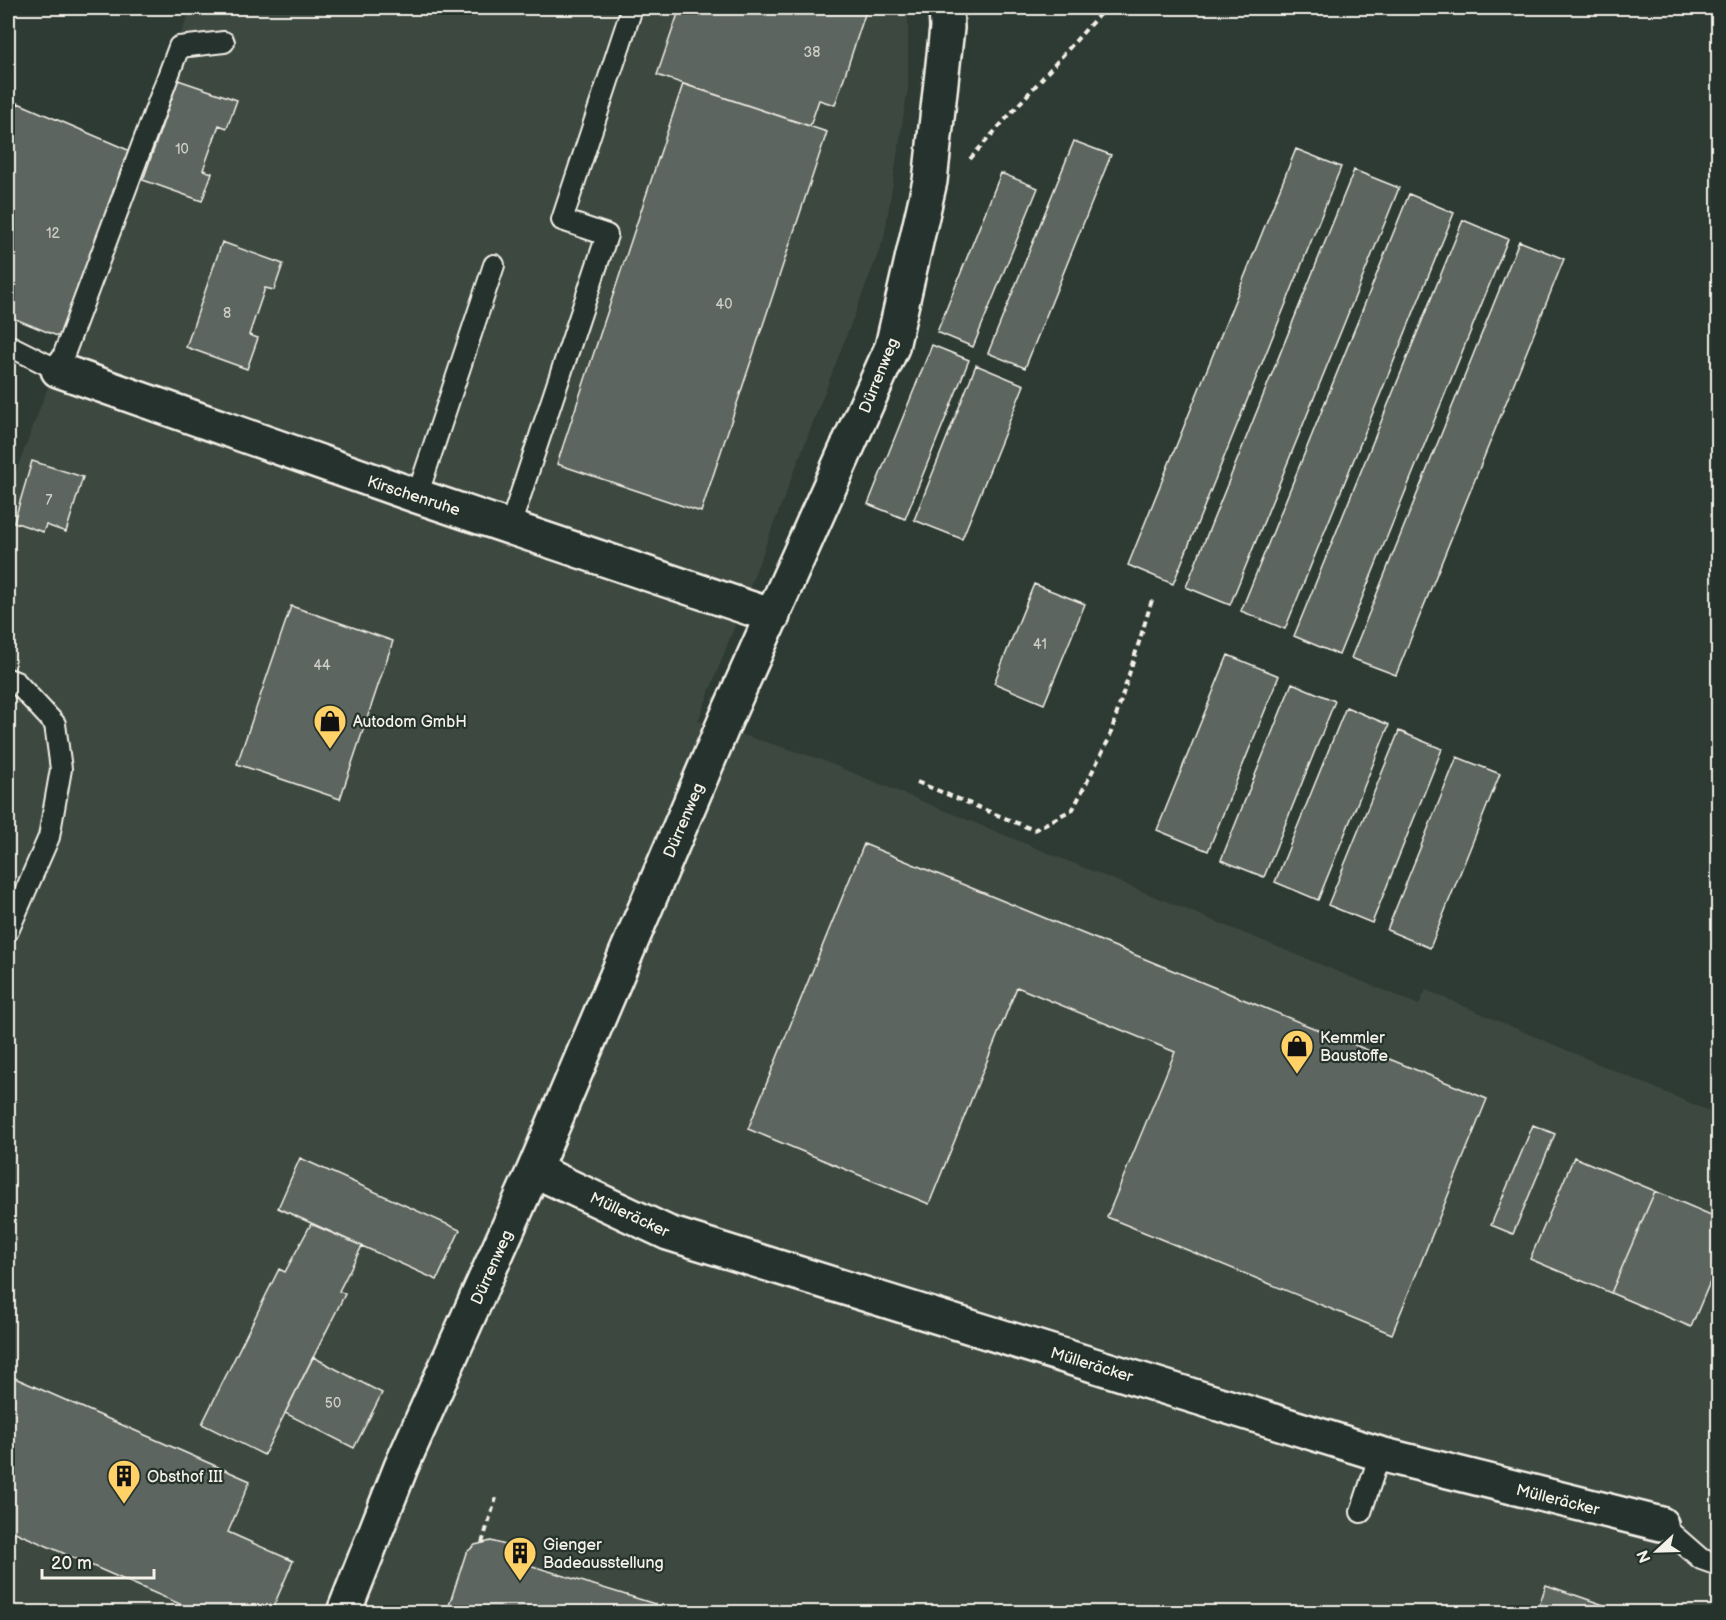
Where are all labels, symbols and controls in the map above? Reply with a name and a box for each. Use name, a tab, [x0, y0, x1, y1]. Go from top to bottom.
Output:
house number: 38	[804, 44, 820, 61]
house number: 10	[175, 141, 189, 158]
house number: 12	[46, 225, 61, 242]
house number: 40	[716, 296, 732, 313]
house number: 8	[223, 305, 231, 322]
street label: Dürrenweg	[856, 335, 903, 416]
street label: Kirschenruhe	[365, 472, 463, 521]
house number: 7	[46, 492, 53, 509]
house number: 41	[1033, 636, 1047, 653]
house number: 44	[313, 657, 331, 674]
shop icon: Autodom GmbH	[312, 703, 348, 750]
place label: Autodom GmbH	[353, 713, 467, 732]
street label: Dürrenweg	[660, 780, 709, 861]
shop icon: Kemmler Baustoffe	[1279, 1028, 1315, 1075]
place label: Kemmler Baustoffe	[1320, 1029, 1388, 1066]
street label: Mülleräcker	[587, 1189, 672, 1242]
street label: Dürrenweg	[467, 1227, 517, 1308]
street label: Mülleräcker	[1048, 1344, 1135, 1387]
house number: 50	[325, 1395, 341, 1412]
building icon: Obsthof III	[106, 1458, 142, 1505]
place label: Obsthof III	[147, 1468, 223, 1487]
street label: Mülleräcker	[1514, 1481, 1601, 1520]
north arrow	[1627, 1521, 1687, 1581]
building icon: Gienger Badeausstellung	[502, 1535, 538, 1582]
place label: Gienger Badeausstellung	[543, 1536, 664, 1573]
scale bar	[42, 1542, 154, 1580]
text: N	[1633, 1547, 1656, 1565]
text: 20 m	[51, 1553, 92, 1574]

